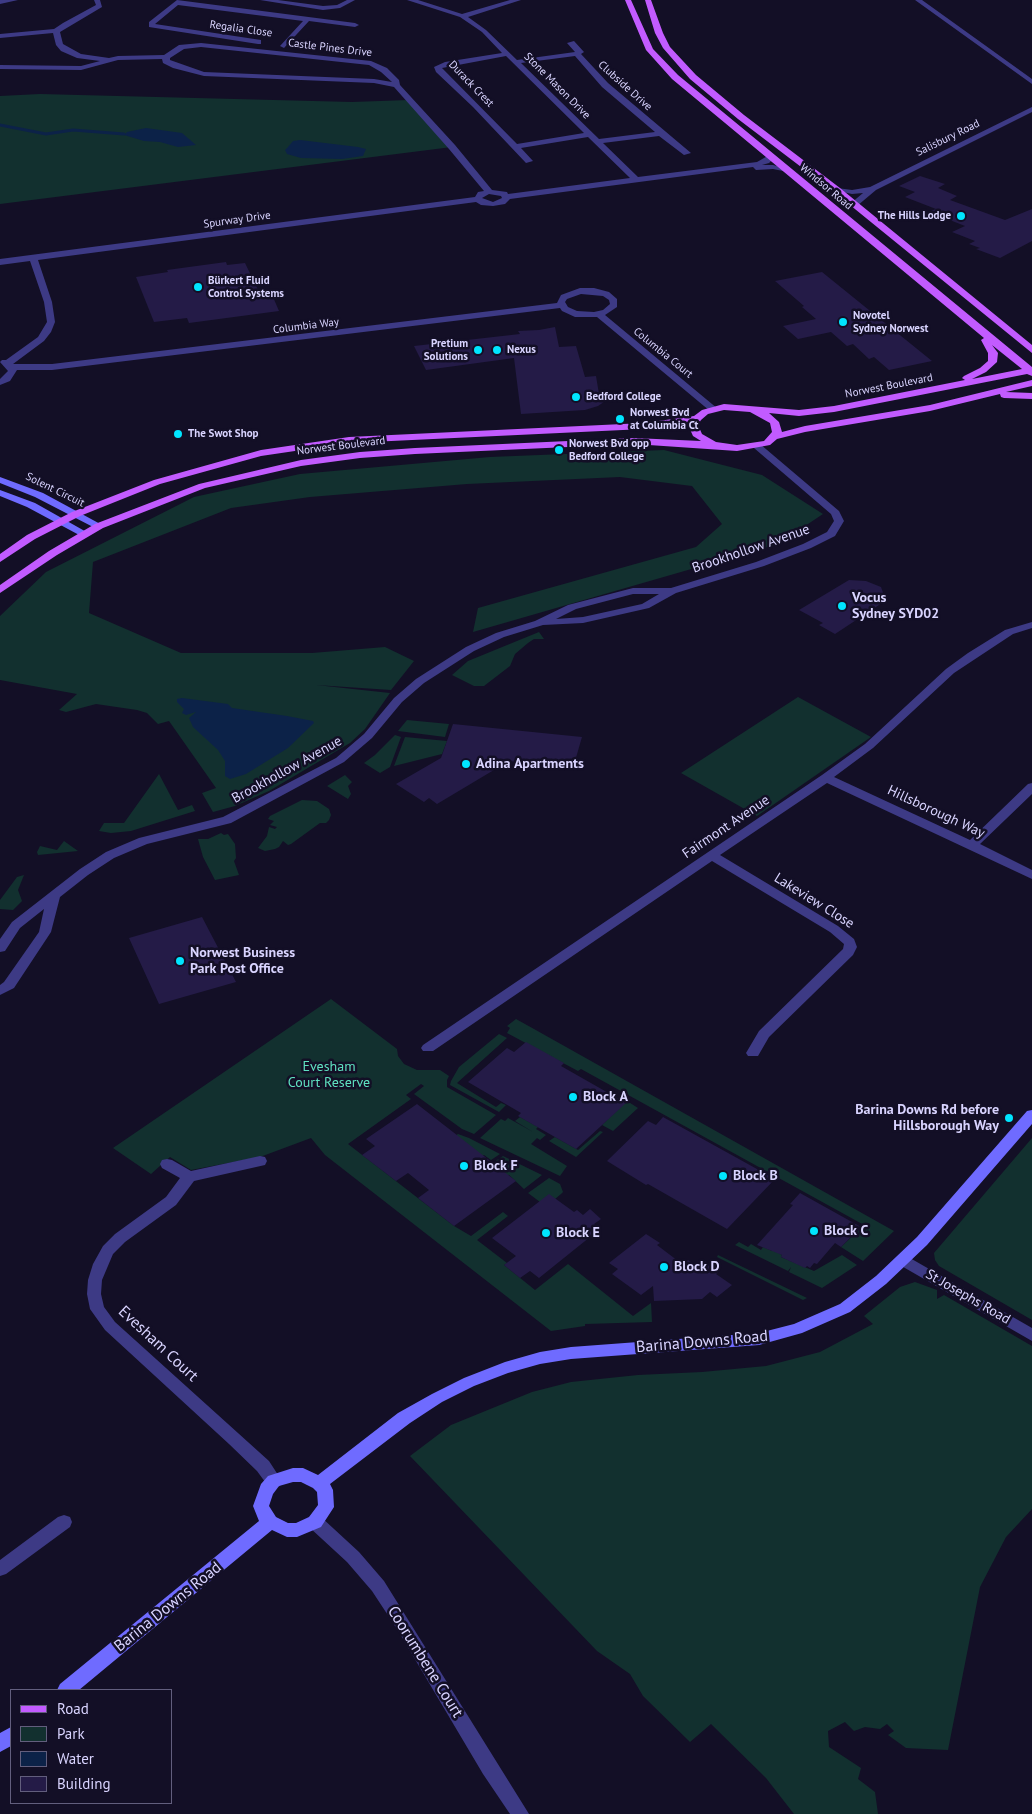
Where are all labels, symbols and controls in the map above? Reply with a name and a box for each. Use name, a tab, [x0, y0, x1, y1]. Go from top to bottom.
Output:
street label: Regalia Close	[209, 18, 273, 40]
street label: Castle Pines Drive	[287, 36, 373, 60]
street label: Stone Mason Drive	[521, 50, 593, 122]
street label: Durack Crest	[446, 58, 496, 110]
street label: Clubside Drive	[595, 58, 655, 114]
street label: Salisbury Road	[914, 117, 982, 159]
street label: Windsor Road	[797, 161, 855, 213]
street label: Spurway Drive	[203, 209, 271, 231]
place label: The Hills Lodge	[878, 209, 951, 223]
marker: The Hills Lodge	[955, 210, 967, 222]
place label: Bürkert Fluid Control Systems	[208, 274, 284, 300]
marker: Bürkert Fluid Control Systems	[192, 281, 204, 293]
place label: Novotel Sydney Norwest	[853, 309, 928, 335]
street label: Columbia Way	[272, 315, 340, 337]
marker: Novotel Sydney Norwest	[837, 316, 849, 328]
street label: Columbia Court	[631, 325, 695, 381]
place label: Pretium Solutions	[424, 337, 468, 363]
place label: Nexus	[507, 343, 536, 357]
marker: Pretium Solutions	[472, 344, 484, 356]
marker: Nexus	[491, 344, 503, 356]
street label: Norwest Boulevard	[844, 371, 934, 401]
place label: Bedford College	[586, 390, 661, 404]
marker: Bedford College	[570, 391, 582, 403]
place label: Norwest Bvd at Columbia Ct	[630, 406, 698, 432]
marker: Norwest Bvd at Columbia Ct	[614, 413, 626, 425]
place label: The Swot Shop	[188, 427, 258, 441]
marker: The Swot Shop	[172, 428, 184, 440]
street label: Norwest Boulevard	[296, 434, 386, 458]
place label: Norwest Bvd opp Bedford College	[569, 437, 649, 463]
marker: Norwest Bvd opp Bedford College	[553, 444, 565, 456]
street label: Solent Circuit	[23, 470, 87, 510]
street label: Brookhollow Avenue	[690, 521, 812, 577]
place label: Vocus Sydney SYD02	[852, 590, 939, 622]
marker: Vocus Sydney SYD02	[836, 600, 848, 612]
street label: Brookhollow Avenue	[229, 733, 345, 807]
place label: Adina Apartments	[476, 756, 584, 772]
marker: Adina Apartments	[460, 758, 472, 770]
street label: Hillsborough Way	[885, 782, 987, 842]
street label: Fairmont Avenue	[679, 792, 773, 862]
street label: Lakeview Close	[771, 870, 857, 932]
place label: Norwest Business Park Post Office	[190, 945, 295, 978]
marker: Norwest Business Park Post Office	[174, 955, 186, 967]
park label: Evesham Court Reserve	[288, 1059, 370, 1092]
place label: Block A	[583, 1089, 628, 1105]
marker: Block A	[567, 1091, 579, 1103]
place label: Barina Downs Rd before Hillsborough Way	[855, 1102, 999, 1134]
marker: Barina Downs Rd before Hillsborough Way	[1003, 1112, 1015, 1124]
place label: Block F	[474, 1158, 517, 1174]
marker: Block F	[458, 1160, 470, 1172]
place label: Block B	[733, 1168, 778, 1184]
marker: Block B	[717, 1170, 729, 1182]
place label: Block C	[824, 1223, 868, 1239]
place label: Block E	[556, 1225, 600, 1241]
marker: Block C	[808, 1225, 820, 1237]
marker: Block E	[540, 1227, 552, 1239]
place label: Block D	[674, 1259, 719, 1275]
marker: Block D	[658, 1261, 670, 1273]
street label: St Josephs Road	[923, 1266, 1013, 1328]
street label: Evesham Court	[114, 1302, 202, 1386]
street label: Barina Downs Road	[635, 1327, 769, 1357]
street label: Barina Downs Road	[111, 1558, 225, 1656]
street label: Coorumbene Court	[383, 1603, 467, 1721]
legend	[10, 1689, 172, 1804]
text: Road	[57, 1699, 89, 1718]
text: Park	[57, 1724, 85, 1743]
text: Water	[57, 1749, 94, 1768]
text: Building	[57, 1774, 111, 1793]

